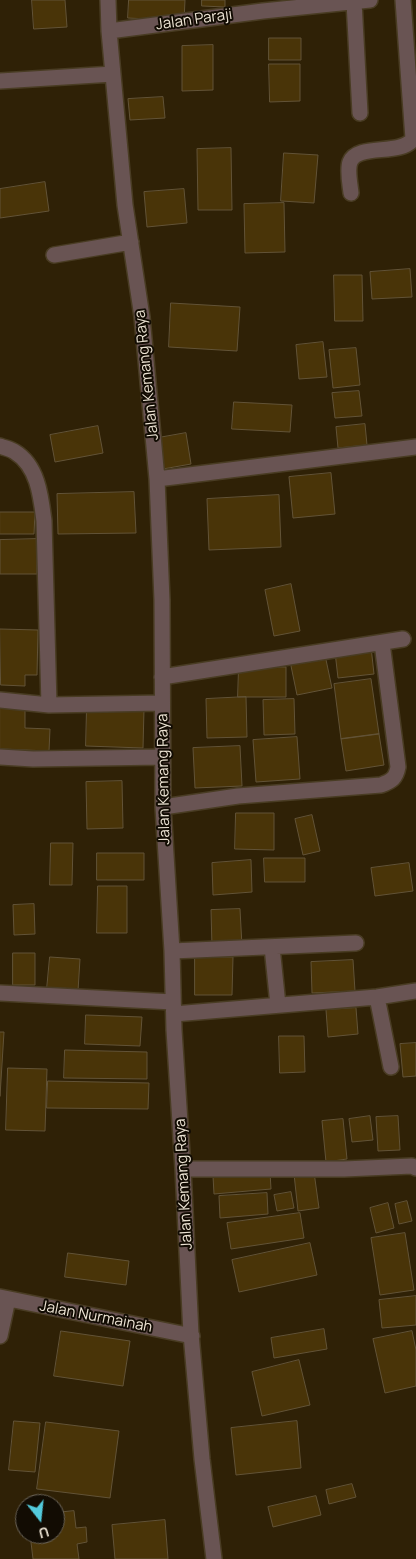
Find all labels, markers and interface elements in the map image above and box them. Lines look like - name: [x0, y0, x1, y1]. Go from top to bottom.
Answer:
- street label: Jalan Paraji: [155, 6, 233, 34]
- street label: Jalan Kemang Raya: [131, 309, 163, 441]
- street label: Jalan Kemang Raya: [154, 713, 174, 845]
- street label: Jalan Kemang Raya: [172, 1118, 196, 1250]
- street label: Jalan Nurmainah: [38, 1297, 154, 1337]
- north arrow: [15, 1494, 65, 1544]
- text: U: [37, 1522, 51, 1543]

